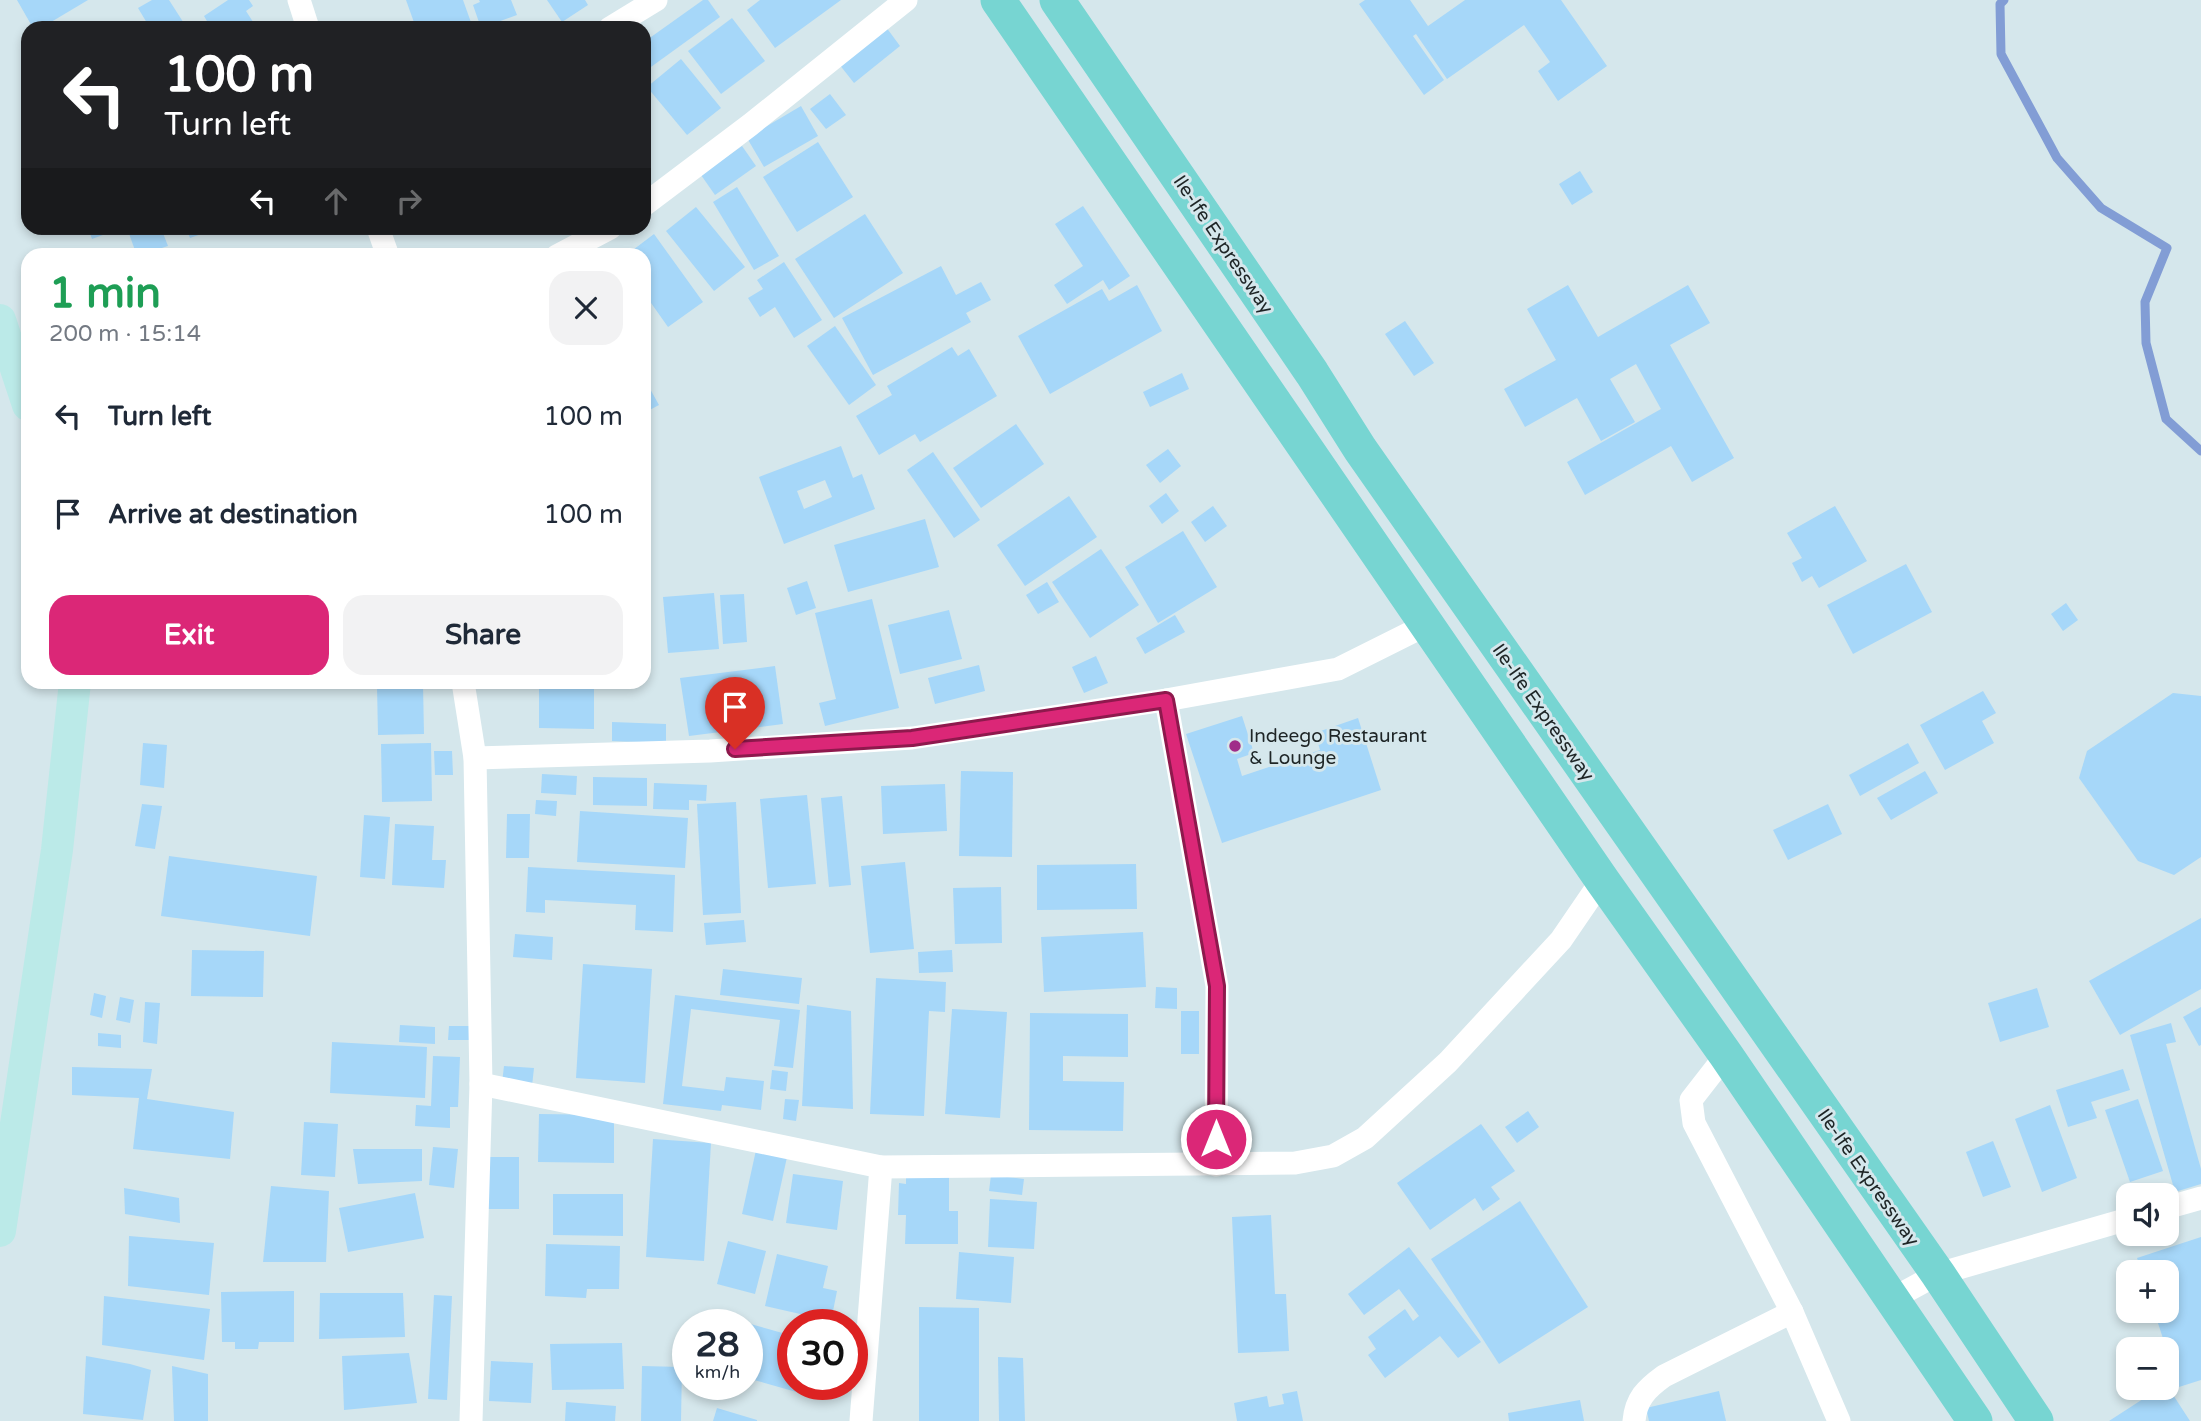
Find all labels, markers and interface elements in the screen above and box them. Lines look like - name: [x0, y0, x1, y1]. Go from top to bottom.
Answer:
- text: 100 m: [164, 46, 314, 105]
- icon: left: [49, 49, 140, 140]
- text: Turn left: [164, 106, 291, 144]
- street label: Ile-Ife Expressway: [1169, 171, 1278, 318]
- icon: left: [244, 182, 282, 220]
- icon: ahead: [317, 182, 355, 220]
- icon: right: [390, 182, 428, 220]
- text: 1 min: [49, 268, 161, 319]
- button: close: [549, 271, 623, 345]
- text: 200 m · 15:14: [49, 320, 201, 348]
- icon: left: [49, 397, 87, 435]
- text: Turn left: [108, 401, 211, 432]
- text: 100 m: [543, 401, 623, 432]
- icon: arrive: [49, 495, 87, 533]
- text: Arrive at destination: [108, 499, 358, 530]
- text: 100 m: [543, 499, 623, 530]
- button: Exit: [49, 595, 329, 675]
- button: Share: [343, 595, 623, 675]
- street label: Ile-Ife Expressway: [1488, 640, 1599, 785]
- pin: [705, 677, 765, 749]
- icon: arrive: [716, 688, 754, 726]
- place label: Indeego Restaurant & Lounge: [1249, 725, 1427, 769]
- marker: Indeego Restaurant & Lounge: [1227, 738, 1243, 754]
- position arrow: [1179, 1102, 1253, 1176]
- street label: Ile-Ife Expressway: [1813, 1105, 1924, 1250]
- map controls: [2116, 1183, 2179, 1400]
- button: sound: [2116, 1183, 2179, 1246]
- button: +: [2116, 1260, 2179, 1323]
- speed limit sign: 30: [777, 1309, 868, 1400]
- text: 28: [696, 1324, 739, 1366]
- button: −: [2116, 1337, 2179, 1400]
- text: km/h: [695, 1361, 740, 1383]

